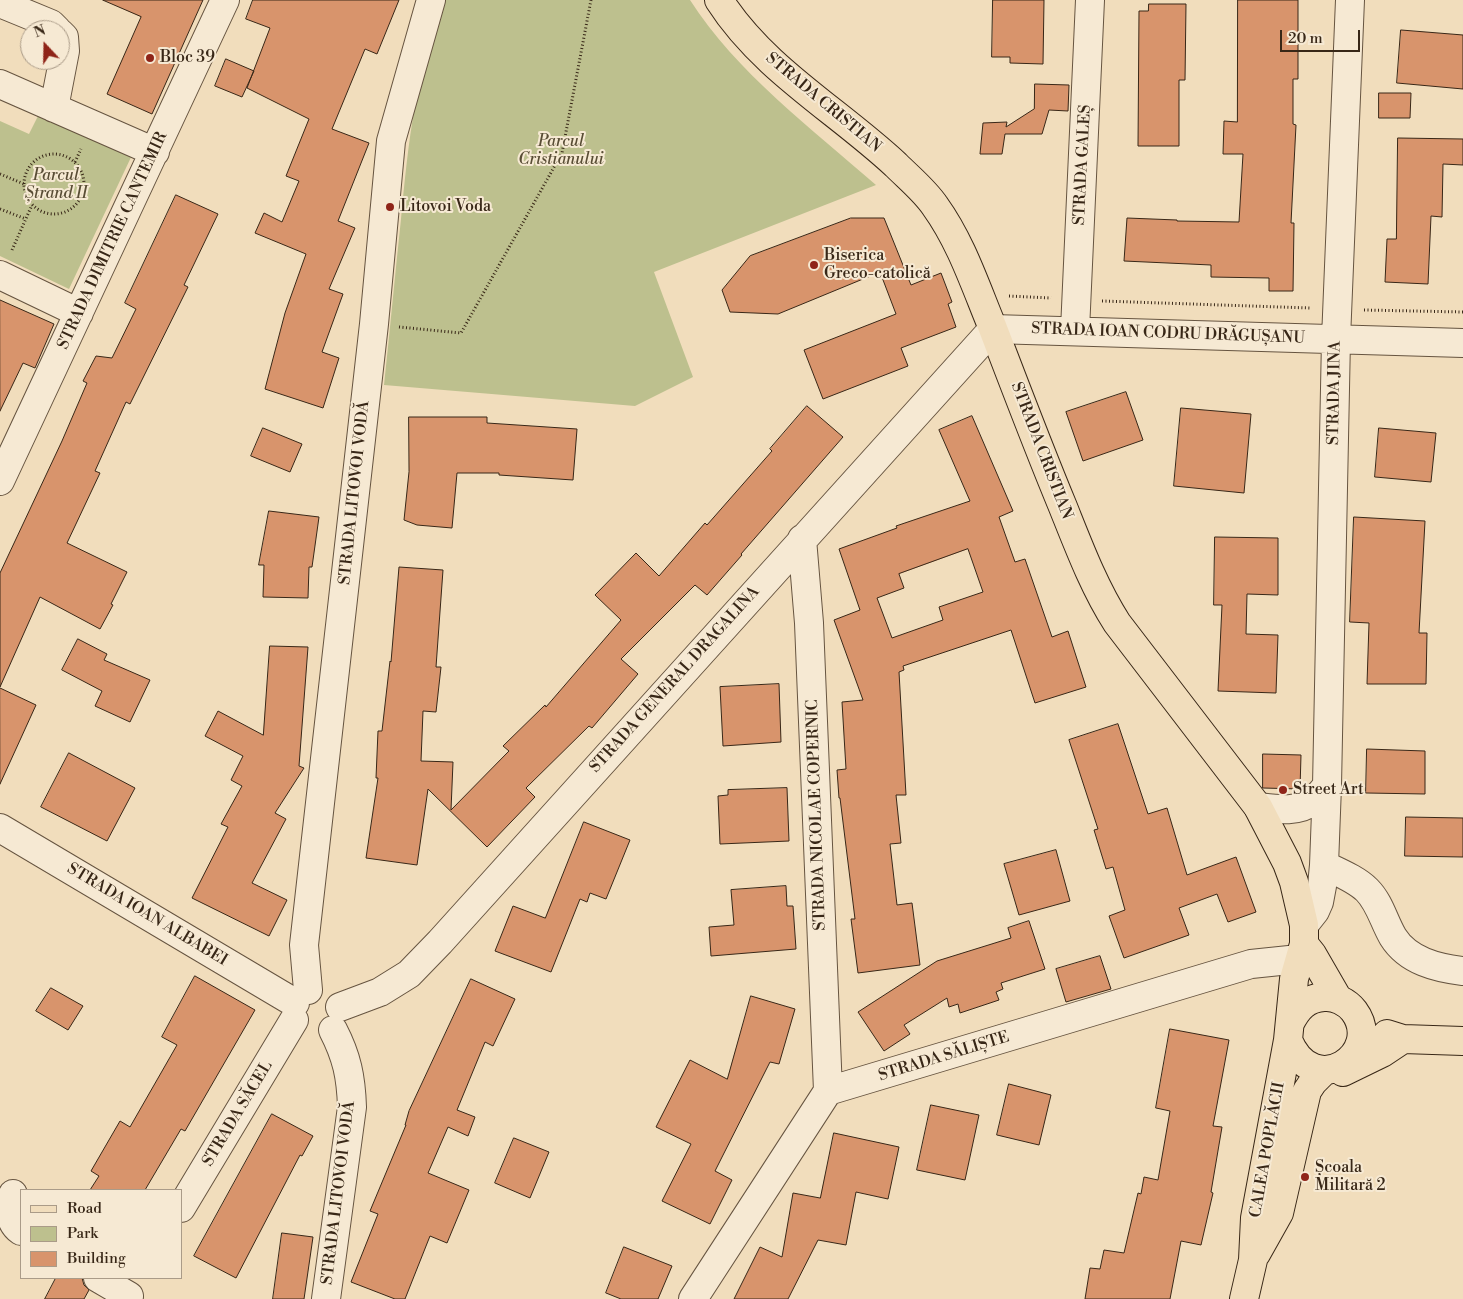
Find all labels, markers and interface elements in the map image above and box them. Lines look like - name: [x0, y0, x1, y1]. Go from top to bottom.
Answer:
- north arrow: [20, 20, 70, 70]
- scale bar: [1283, 20, 1363, 52]
- text: N: [32, 22, 48, 42]
- text: 20 m: [1288, 29, 1323, 48]
- place label: Bloc 39: [160, 48, 215, 68]
- street label: STRADA CRISTIAN: [761, 49, 885, 157]
- marker: Bloc 39: [144, 52, 156, 64]
- street label: STRADA GALEȘ: [1070, 104, 1096, 226]
- street label: STRADA DIMITRIE CANTEMIR: [54, 129, 172, 353]
- park label: Parcul Cristianului: [518, 132, 604, 170]
- park label: Parcul Ștrand II: [25, 166, 87, 204]
- place label: Litovoi Voda: [400, 197, 491, 217]
- marker: Litovoi Voda: [384, 201, 396, 213]
- place label: Biserica Greco-catolică: [824, 246, 931, 284]
- marker: Biserica Greco-catolică: [808, 259, 820, 271]
- street label: STRADA IOAN CODRU DRĂGUȘANU: [1031, 320, 1305, 348]
- street label: STRADA JINA: [1324, 341, 1346, 445]
- street label: STRADA CRISTIAN: [1006, 380, 1076, 522]
- street label: STRADA LITOVOI VODĂ: [336, 400, 374, 586]
- street label: STRADA GENERAL DRAGALINA: [586, 583, 764, 777]
- street label: STRADA NICOLAE COPERNIC: [803, 699, 831, 931]
- place label: Street Art: [1293, 780, 1364, 800]
- marker: Street Art: [1277, 784, 1289, 796]
- street label: STRADA IOAN ALBABEI: [63, 860, 231, 970]
- street label: STRADA SĂLIȘTE: [876, 1028, 1012, 1086]
- street label: STRADA SĂCEL: [199, 1058, 277, 1170]
- street label: CALEA POPLĂCII: [1247, 1081, 1289, 1219]
- street label: STRADA LITOVOI VODĂ: [318, 1100, 360, 1286]
- place label: Școala Militară 2: [1315, 1158, 1386, 1196]
- marker: Școala Militară 2: [1299, 1171, 1311, 1183]
- legend: [20, 1189, 182, 1279]
- text: Road: [67, 1199, 102, 1218]
- text: Park: [67, 1224, 98, 1243]
- text: Building: [67, 1249, 126, 1268]

